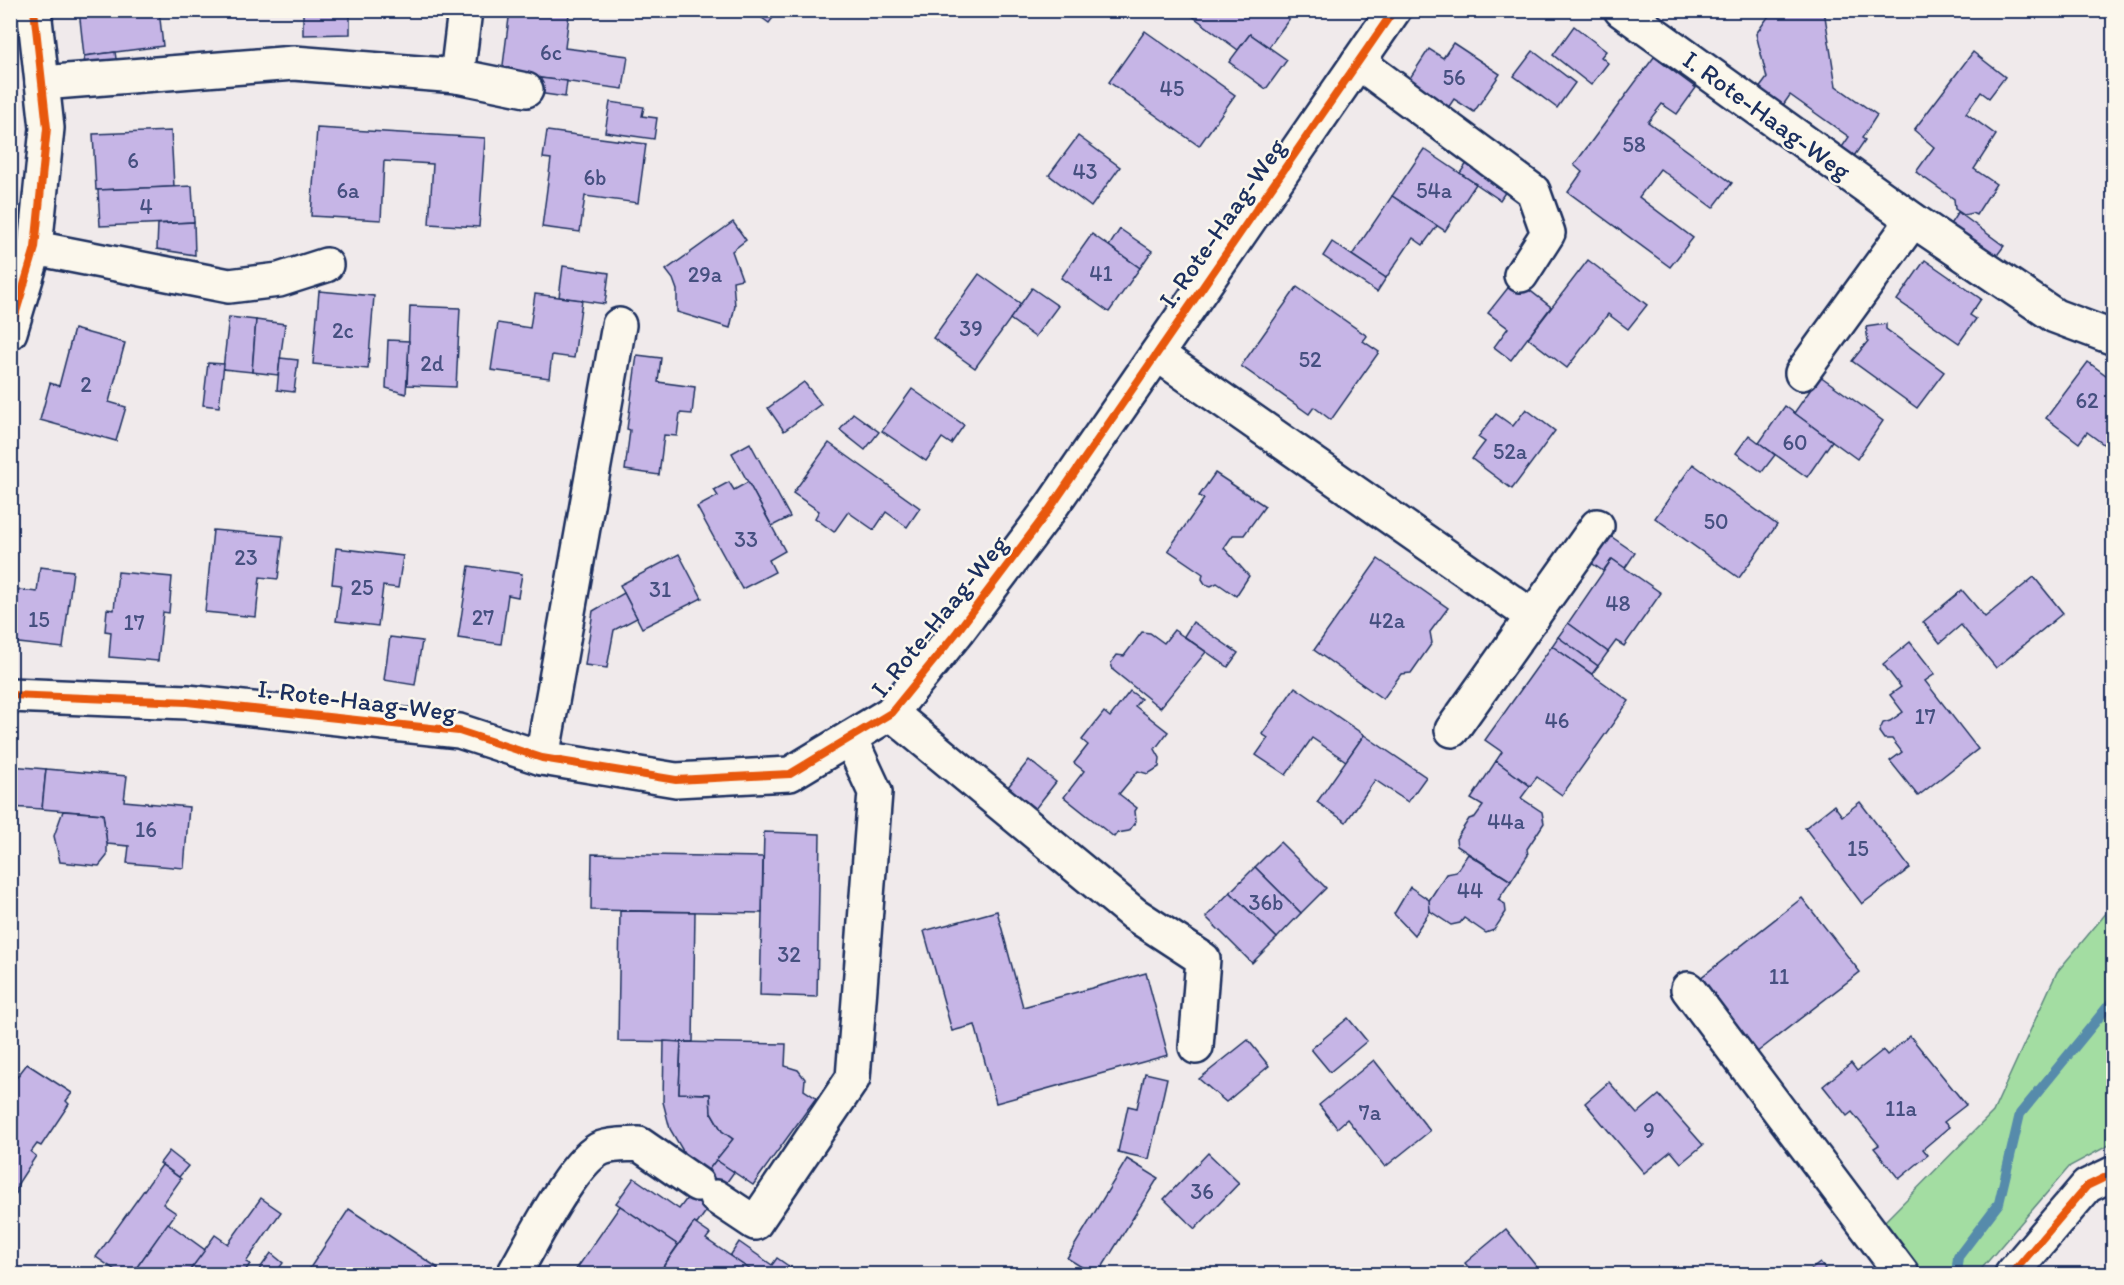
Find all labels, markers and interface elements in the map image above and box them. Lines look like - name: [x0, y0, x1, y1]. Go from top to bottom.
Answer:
- house number: 6c: [540, 39, 562, 66]
- street label: I. Rote-Haag-Weg: [1677, 43, 1858, 187]
- house number: 56: [1442, 64, 1466, 91]
- house number: 45: [1160, 75, 1184, 102]
- street label: I. Rote-Haag-Weg: [1152, 131, 1293, 314]
- house number: 58: [1622, 131, 1646, 158]
- house number: 6: [127, 147, 139, 174]
- house number: 43: [1072, 158, 1098, 185]
- house number: 6b: [583, 164, 607, 191]
- house number: 6a: [336, 177, 360, 204]
- house number: 54a: [1416, 177, 1453, 204]
- house number: 4: [139, 193, 153, 220]
- house number: 41: [1089, 260, 1113, 287]
- house number: 29a: [688, 261, 723, 288]
- house number: 39: [959, 315, 983, 342]
- house number: 2c: [332, 317, 354, 344]
- house number: 52: [1298, 346, 1322, 373]
- house number: 2d: [420, 350, 444, 377]
- house number: 2: [80, 371, 92, 398]
- house number: 62: [2075, 387, 2099, 414]
- house number: 60: [1782, 429, 1808, 456]
- house number: 52a: [1493, 438, 1528, 465]
- house number: 50: [1703, 508, 1729, 535]
- house number: 33: [734, 526, 758, 553]
- street label: I. Rote-Haag-Weg: [864, 528, 1015, 704]
- house number: 23: [234, 544, 258, 571]
- house number: 25: [350, 574, 374, 601]
- house number: 31: [649, 576, 671, 603]
- house number: 48: [1605, 590, 1631, 617]
- house number: 27: [472, 604, 494, 631]
- house number: 15: [28, 606, 50, 633]
- house number: 42a: [1369, 607, 1406, 634]
- house number: 17: [123, 609, 145, 636]
- street label: I. Rote-Haag-Weg: [256, 672, 459, 728]
- house number: 17: [1914, 703, 1936, 730]
- house number: 46: [1545, 707, 1569, 734]
- house number: 44a: [1487, 808, 1525, 835]
- house number: 16: [135, 816, 157, 843]
- house number: 15: [1847, 835, 1869, 862]
- house number: 44: [1457, 877, 1483, 904]
- house number: 36b: [1248, 889, 1284, 916]
- house number: 32: [777, 941, 801, 968]
- house number: 11: [1769, 963, 1789, 990]
- house number: 11a: [1885, 1095, 1917, 1122]
- house number: 7a: [1359, 1099, 1382, 1126]
- house number: 9: [1643, 1117, 1655, 1144]
- house number: 36: [1190, 1178, 1214, 1205]

